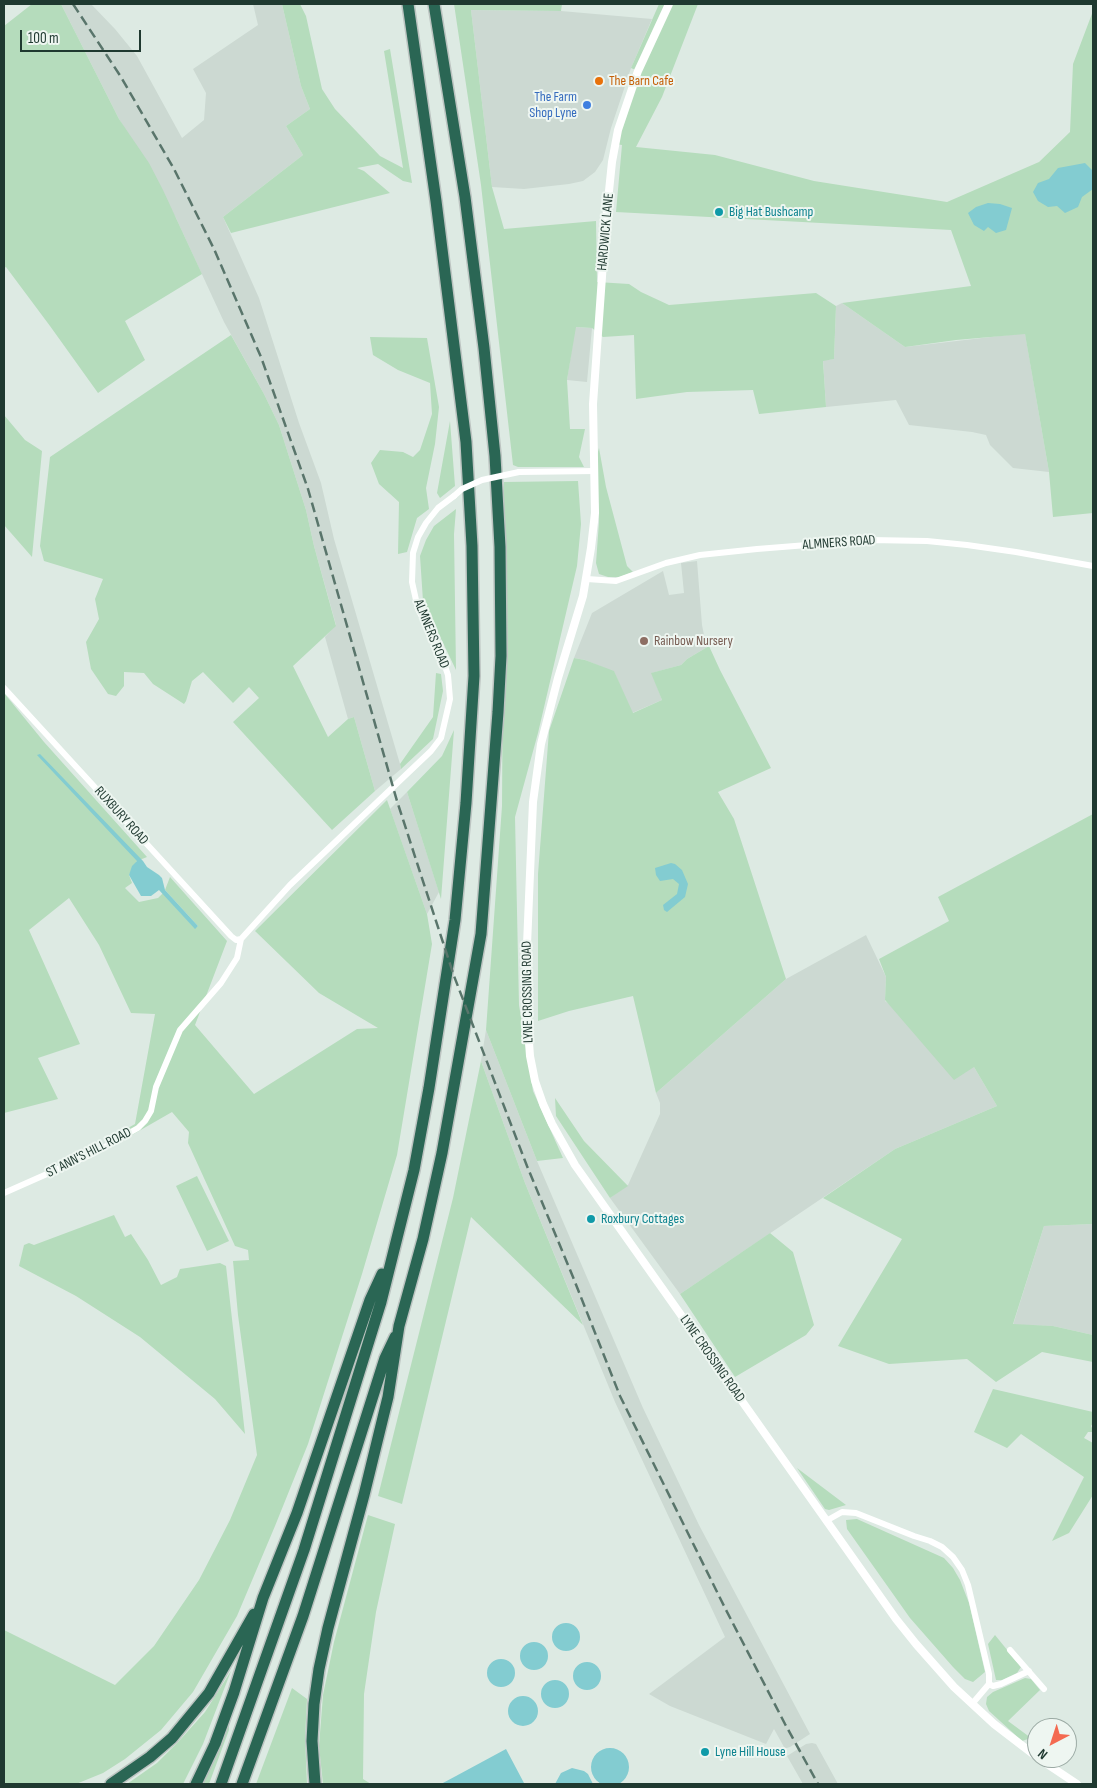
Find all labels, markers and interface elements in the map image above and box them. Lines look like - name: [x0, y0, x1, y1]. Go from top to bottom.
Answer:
- scale bar: [22, 20, 144, 52]
- text: 100 m: [28, 29, 59, 48]
- place label: The Barn Cafe: [609, 73, 674, 89]
- marker: The Barn Cafe: [593, 75, 605, 87]
- place label: The Farm Shop Lyne: [529, 89, 577, 121]
- marker: The Farm Shop Lyne: [581, 99, 593, 111]
- street label: HARDWICK LANE: [594, 192, 618, 272]
- place label: Big Hat Bushcamp: [729, 204, 813, 220]
- marker: Big Hat Bushcamp: [713, 206, 725, 218]
- street label: ALMNERS ROAD: [802, 532, 876, 554]
- street label: ALMNERS ROAD: [410, 597, 452, 671]
- place label: Rainbow Nursery: [654, 633, 733, 649]
- marker: Rainbow Nursery: [638, 635, 650, 647]
- street label: RUXBURY ROAD: [90, 783, 152, 849]
- street label: LYNE CROSSING ROAD: [519, 941, 537, 1043]
- street label: ST ANN'S HILL ROAD: [44, 1124, 134, 1182]
- place label: Roxbury Cottages: [601, 1211, 684, 1227]
- marker: Roxbury Cottages: [585, 1213, 597, 1225]
- street label: LYNE CROSSING ROAD: [676, 1312, 748, 1406]
- north arrow: [1027, 1718, 1077, 1768]
- place label: Lyne Hill House: [715, 1744, 786, 1760]
- text: N: [1034, 1745, 1051, 1763]
- marker: Lyne Hill House: [699, 1746, 711, 1758]

